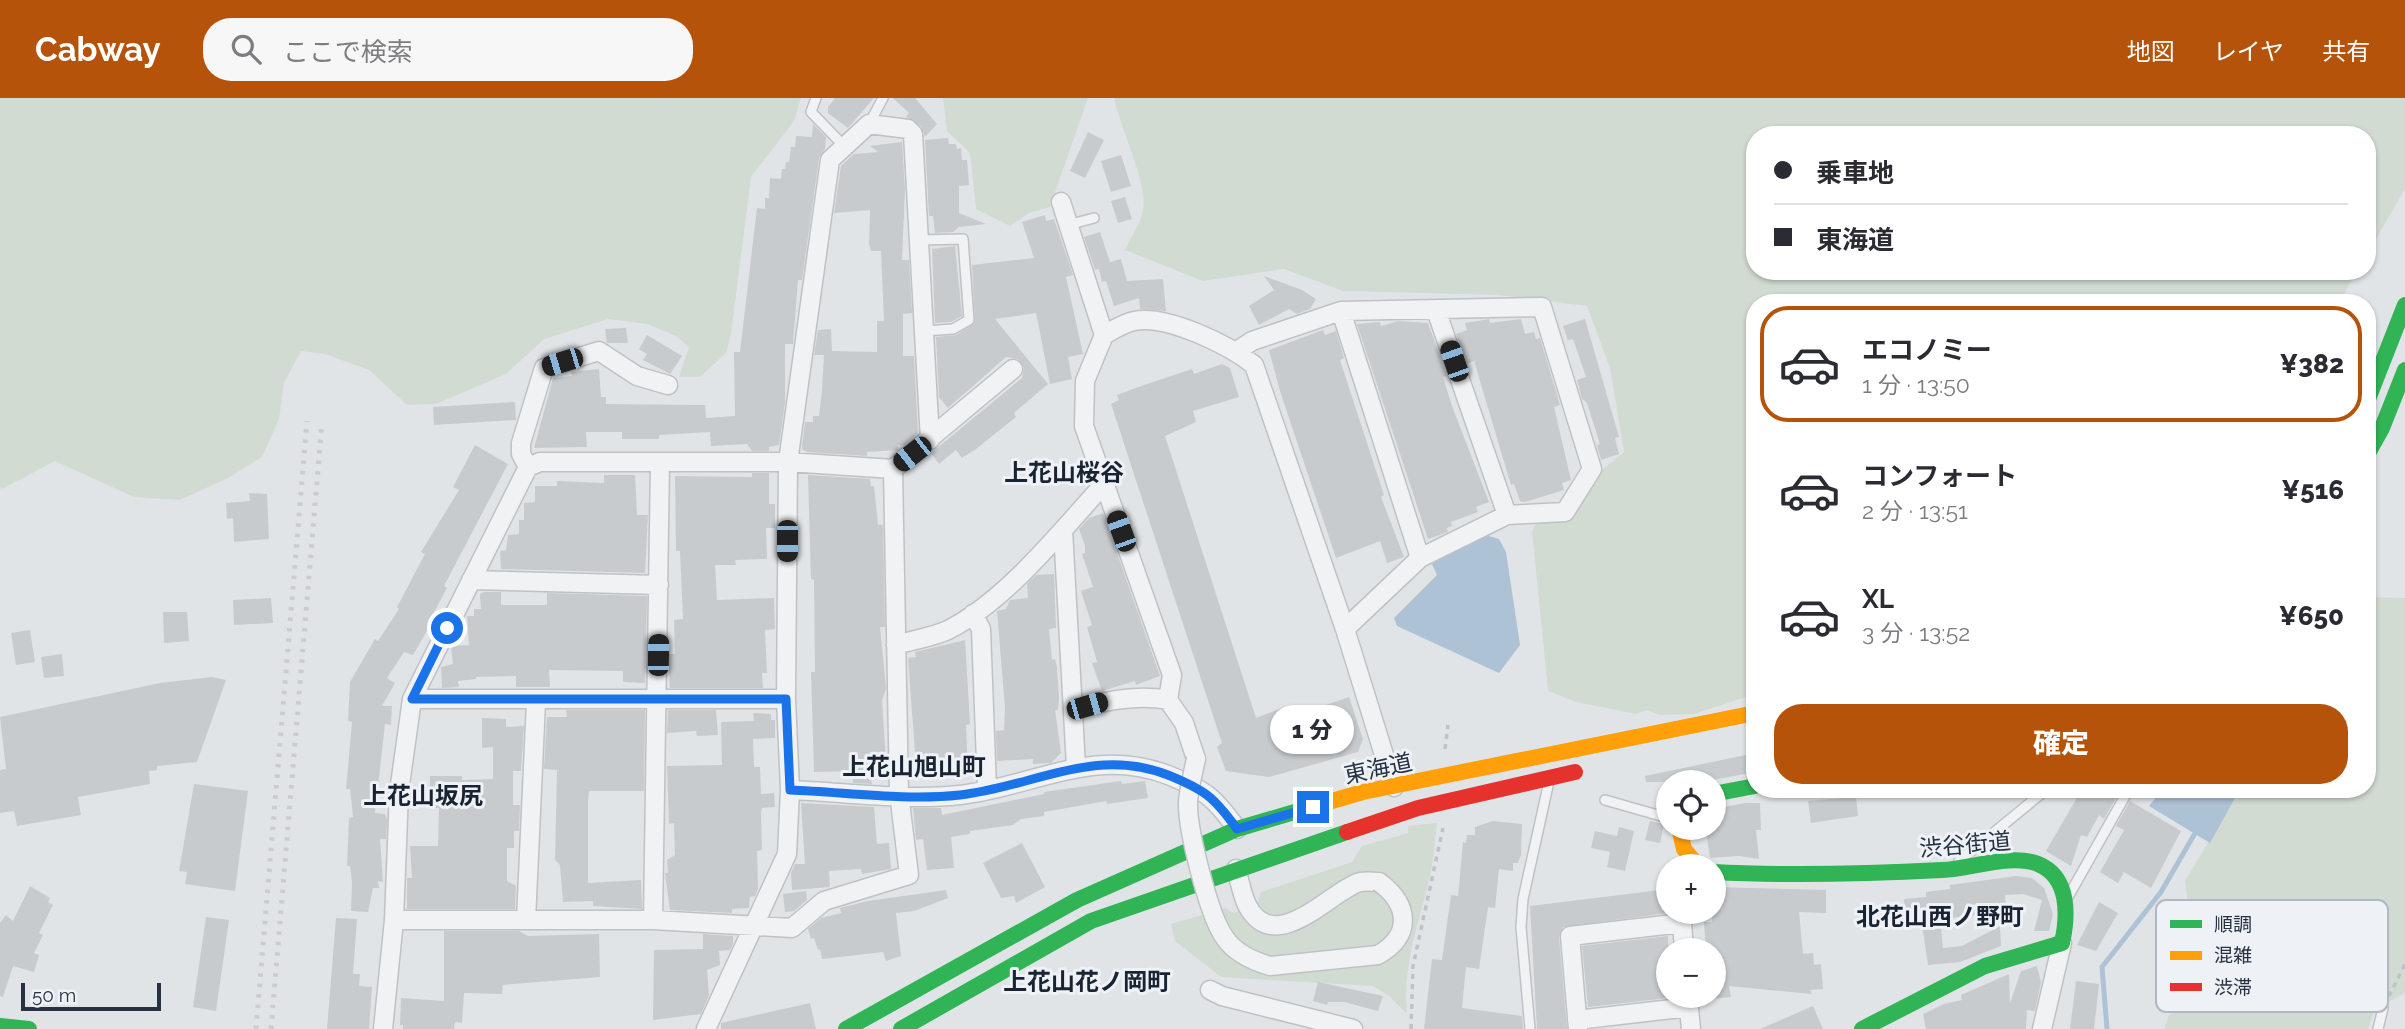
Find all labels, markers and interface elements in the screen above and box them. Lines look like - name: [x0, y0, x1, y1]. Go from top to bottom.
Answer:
- search box: [203, 18, 693, 81]
- text: Cabway: [35, 30, 161, 69]
- icon: search: [227, 30, 265, 68]
- text: ここで検索: [283, 37, 413, 67]
- text: 地図: [2127, 37, 2175, 66]
- text: レイヤ: [2213, 37, 2284, 66]
- text: 共有: [2322, 37, 2370, 66]
- text: 乗車地: [1816, 158, 1894, 188]
- text: 東海道: [1816, 225, 1894, 255]
- icon: car: [1778, 333, 1841, 396]
- text: エコノミー: [1862, 335, 1992, 365]
- car: [1438, 338, 1471, 384]
- car: [539, 346, 586, 378]
- text: ¥382: [2279, 349, 2344, 379]
- text: 1 分 · 13:50: [1862, 371, 1970, 398]
- car: [889, 433, 936, 475]
- district label: 上花山桜谷: [1004, 458, 1124, 487]
- icon: car: [1778, 459, 1841, 522]
- text: コンフォート: [1862, 461, 2017, 491]
- text: ¥516: [2281, 475, 2344, 505]
- text: 2 分 · 13:51: [1862, 497, 1968, 524]
- car: [1104, 508, 1139, 554]
- car: [777, 520, 798, 562]
- text: XL: [1862, 584, 1894, 614]
- icon: car: [1778, 585, 1841, 648]
- text: ¥650: [2279, 601, 2344, 631]
- route start: [431, 612, 463, 644]
- text: 3 分 · 13:52: [1862, 619, 1970, 646]
- car: [648, 634, 669, 676]
- car: [1064, 690, 1111, 722]
- button: 確定: [1774, 704, 2348, 784]
- callout: 1 分: [1271, 706, 1355, 754]
- text: 1 分: [1292, 716, 1332, 743]
- street label: 東海道: [1341, 748, 1415, 788]
- district label: 上花山旭山町: [842, 752, 986, 781]
- map controls: [1656, 770, 1726, 1008]
- button: locate: [1656, 770, 1726, 840]
- district label: 上花山坂尻: [363, 781, 483, 810]
- route end: [1297, 791, 1329, 823]
- street label: 渋谷街道: [1918, 827, 2012, 861]
- button: +: [1656, 854, 1726, 924]
- legend: [2156, 900, 2388, 1012]
- district label: 北花山西ノ野町: [1856, 902, 2024, 931]
- text: 順調: [2214, 913, 2252, 935]
- button: −: [1656, 938, 1726, 1008]
- text: 混雑: [2214, 944, 2252, 966]
- district label: 上花山花ノ岡町: [1003, 967, 1171, 996]
- text: 渋滞: [2214, 976, 2252, 998]
- scale bar: [21, 980, 161, 1012]
- text: 50 m: [32, 984, 76, 1006]

